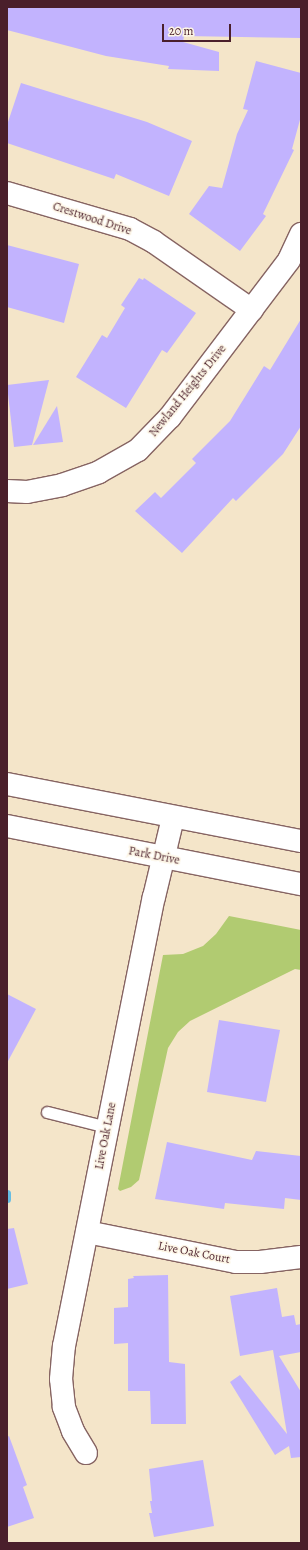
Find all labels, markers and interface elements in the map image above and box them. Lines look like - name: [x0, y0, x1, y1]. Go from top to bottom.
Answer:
- scale bar: [164, 16, 233, 42]
- text: 20 m: [169, 23, 193, 39]
- street label: Crestwood Drive: [51, 200, 133, 238]
- street label: Newland Heights Drive: [146, 342, 230, 440]
- street label: Park Drive: [127, 844, 181, 868]
- street label: Live Oak Lane: [92, 1101, 120, 1171]
- street label: Live Oak Court: [157, 1239, 231, 1267]

